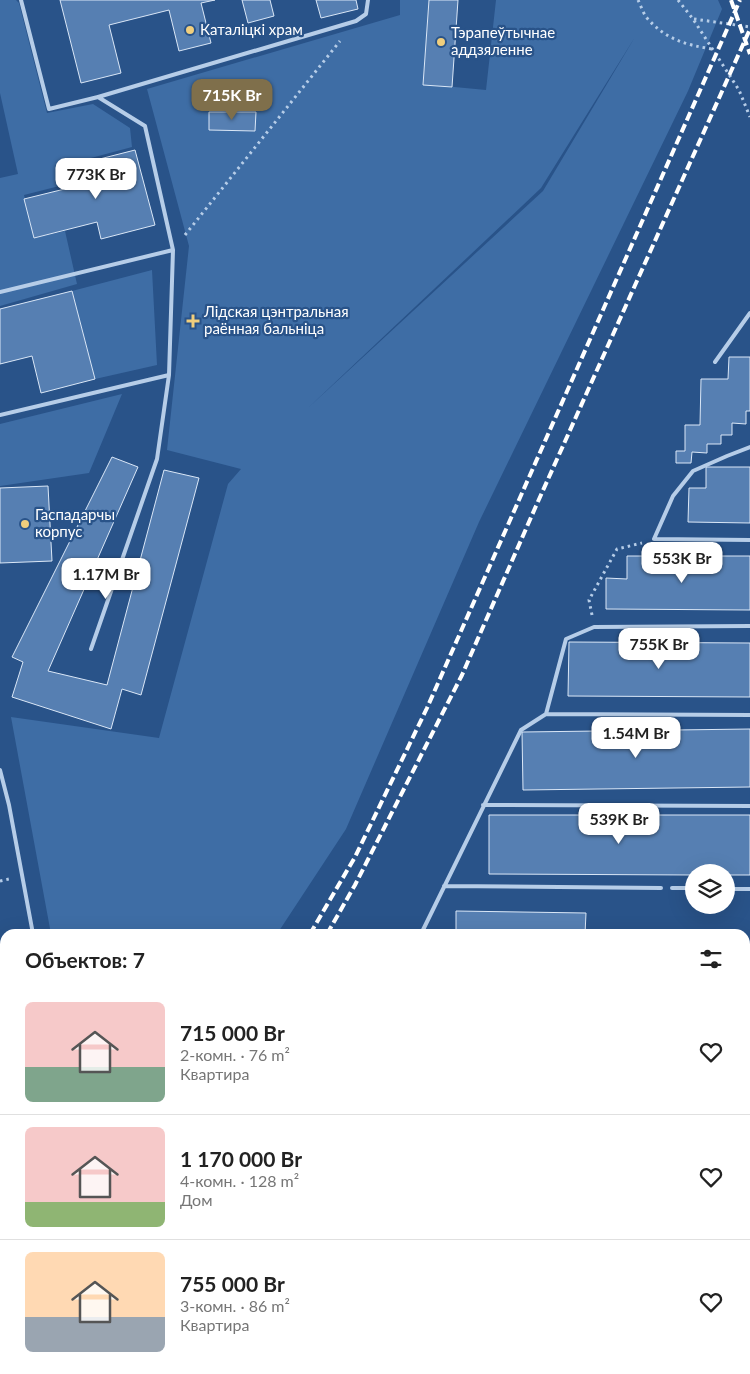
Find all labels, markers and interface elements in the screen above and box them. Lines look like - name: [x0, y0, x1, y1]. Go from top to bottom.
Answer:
- place label: Каталіцкі храм: [200, 20, 303, 38]
- place label: Тэрапеўтычнае аддзяленне: [451, 23, 555, 58]
- marker: Каталіцкі храм: [184, 24, 196, 36]
- marker: Тэрапеўтычнае аддзяленне: [435, 36, 447, 48]
- pin: 715K Br: [186, 78, 278, 121]
- text: 715K Br: [202, 85, 262, 104]
- pin: 773K Br: [50, 158, 142, 200]
- text: 773K Br: [66, 164, 126, 183]
- place label: Лідская цэнтральная раённая бальніца: [203, 302, 349, 337]
- marker: Лідская цэнтральная раённая бальніца: [186, 314, 200, 328]
- place label: Гаспадарчы корпус: [35, 505, 115, 540]
- marker: Гаспадарчы корпус: [19, 518, 31, 530]
- pin: 553K Br: [636, 542, 728, 584]
- text: 553K Br: [652, 548, 712, 567]
- pin: 1.17M Br: [54, 558, 158, 600]
- text: 1.17M Br: [73, 564, 140, 583]
- pin: 755K Br: [613, 628, 705, 670]
- text: 755K Br: [629, 634, 689, 653]
- pin: 1.54M Br: [584, 716, 688, 759]
- text: 1.54M Br: [603, 723, 670, 742]
- pin: 539K Br: [573, 802, 665, 845]
- text: 539K Br: [589, 809, 649, 828]
- map controls: [685, 864, 735, 914]
- button: layers: [685, 864, 735, 914]
- icon: filters: [697, 945, 725, 973]
- text: Объектов: 7: [25, 947, 145, 972]
- text: 715 000 Br: [180, 1020, 285, 1045]
- icon: home: [65, 1022, 125, 1082]
- icon: heart: [697, 1038, 725, 1066]
- text: 2-комн. · 76 m²: [180, 1045, 290, 1064]
- text: Квартира: [180, 1064, 249, 1083]
- text: 1 170 000 Br: [180, 1146, 302, 1171]
- icon: home: [65, 1147, 125, 1207]
- icon: heart: [697, 1163, 725, 1191]
- text: 4-комн. · 128 m²: [180, 1171, 299, 1190]
- text: Дом: [180, 1190, 212, 1209]
- text: 755 000 Br: [180, 1271, 285, 1296]
- icon: home: [65, 1272, 125, 1332]
- icon: heart: [697, 1288, 725, 1316]
- text: 3-комн. · 86 m²: [180, 1296, 290, 1315]
- text: Квартира: [180, 1315, 249, 1334]

